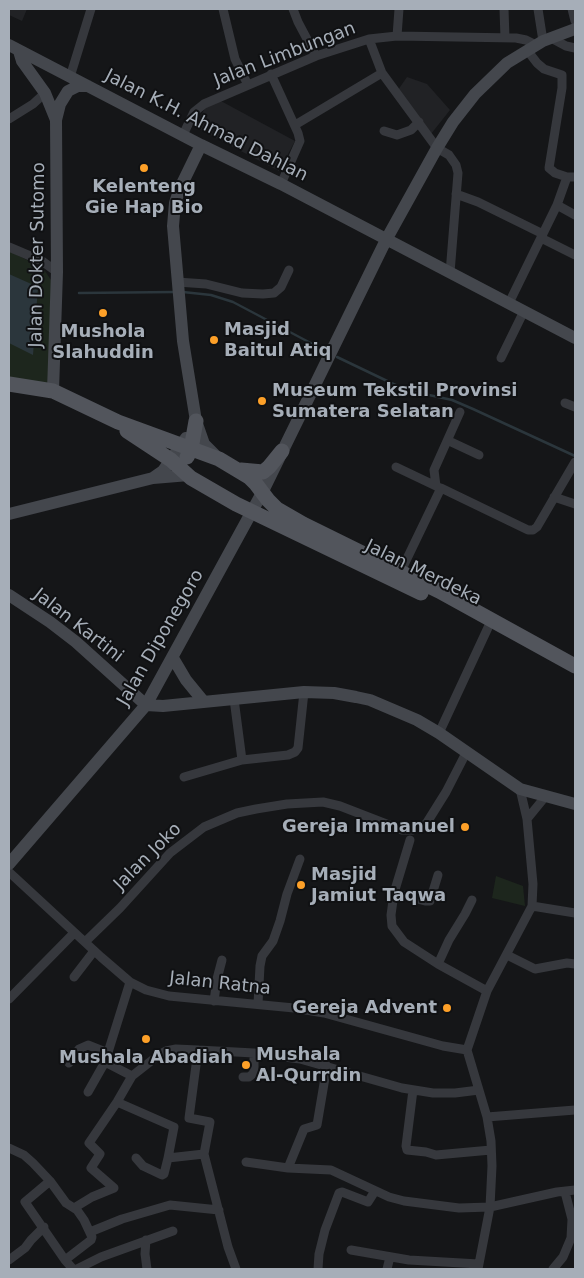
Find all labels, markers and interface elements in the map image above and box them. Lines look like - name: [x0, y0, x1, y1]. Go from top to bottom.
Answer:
- street label: Jalan Limbungan: [211, 18, 359, 92]
- street label: Jalan K.H. Ahmad Dahlan: [101, 65, 311, 187]
- street label: Jalan Dokter Sutomo: [26, 162, 50, 348]
- marker: Kelenteng Gie Hap Bio: [138, 162, 150, 174]
- place label: Kelenteng Gie Hap Bio: [85, 176, 203, 218]
- marker: Mushola Slahuddin: [97, 307, 109, 319]
- place label: Masjid Baitul Atiq: [224, 319, 331, 362]
- place label: Mushola Slahuddin: [52, 321, 154, 364]
- marker: Masjid Baitul Atiq: [208, 334, 220, 346]
- place label: Museum Tekstil Provinsi Sumatera Selatan: [272, 380, 518, 422]
- marker: Museum Tekstil Provinsi Sumatera Selatan: [256, 395, 268, 407]
- street label: Jalan Merdeka: [361, 535, 485, 611]
- street label: Jalan Diponegoro: [113, 566, 209, 710]
- street label: Jalan Kartini: [29, 584, 127, 668]
- place label: Gereja Immanuel: [282, 816, 455, 838]
- street label: Jalan Joko: [110, 819, 186, 895]
- marker: Gereja Immanuel: [459, 821, 471, 833]
- place label: Masjid Jamiut Taqwa: [311, 864, 446, 906]
- marker: Masjid Jamiut Taqwa: [295, 879, 307, 891]
- street label: Jalan Ratna: [168, 968, 272, 1000]
- place label: Gereja Advent: [292, 997, 437, 1019]
- marker: Gereja Advent: [441, 1002, 453, 1014]
- marker: Mushala Abadiah: [140, 1033, 152, 1045]
- place label: Mushala Al-Qurrdin: [256, 1044, 361, 1086]
- place label: Mushala Abadiah: [59, 1047, 233, 1069]
- marker: Mushala Al-Qurrdin: [240, 1059, 252, 1071]

